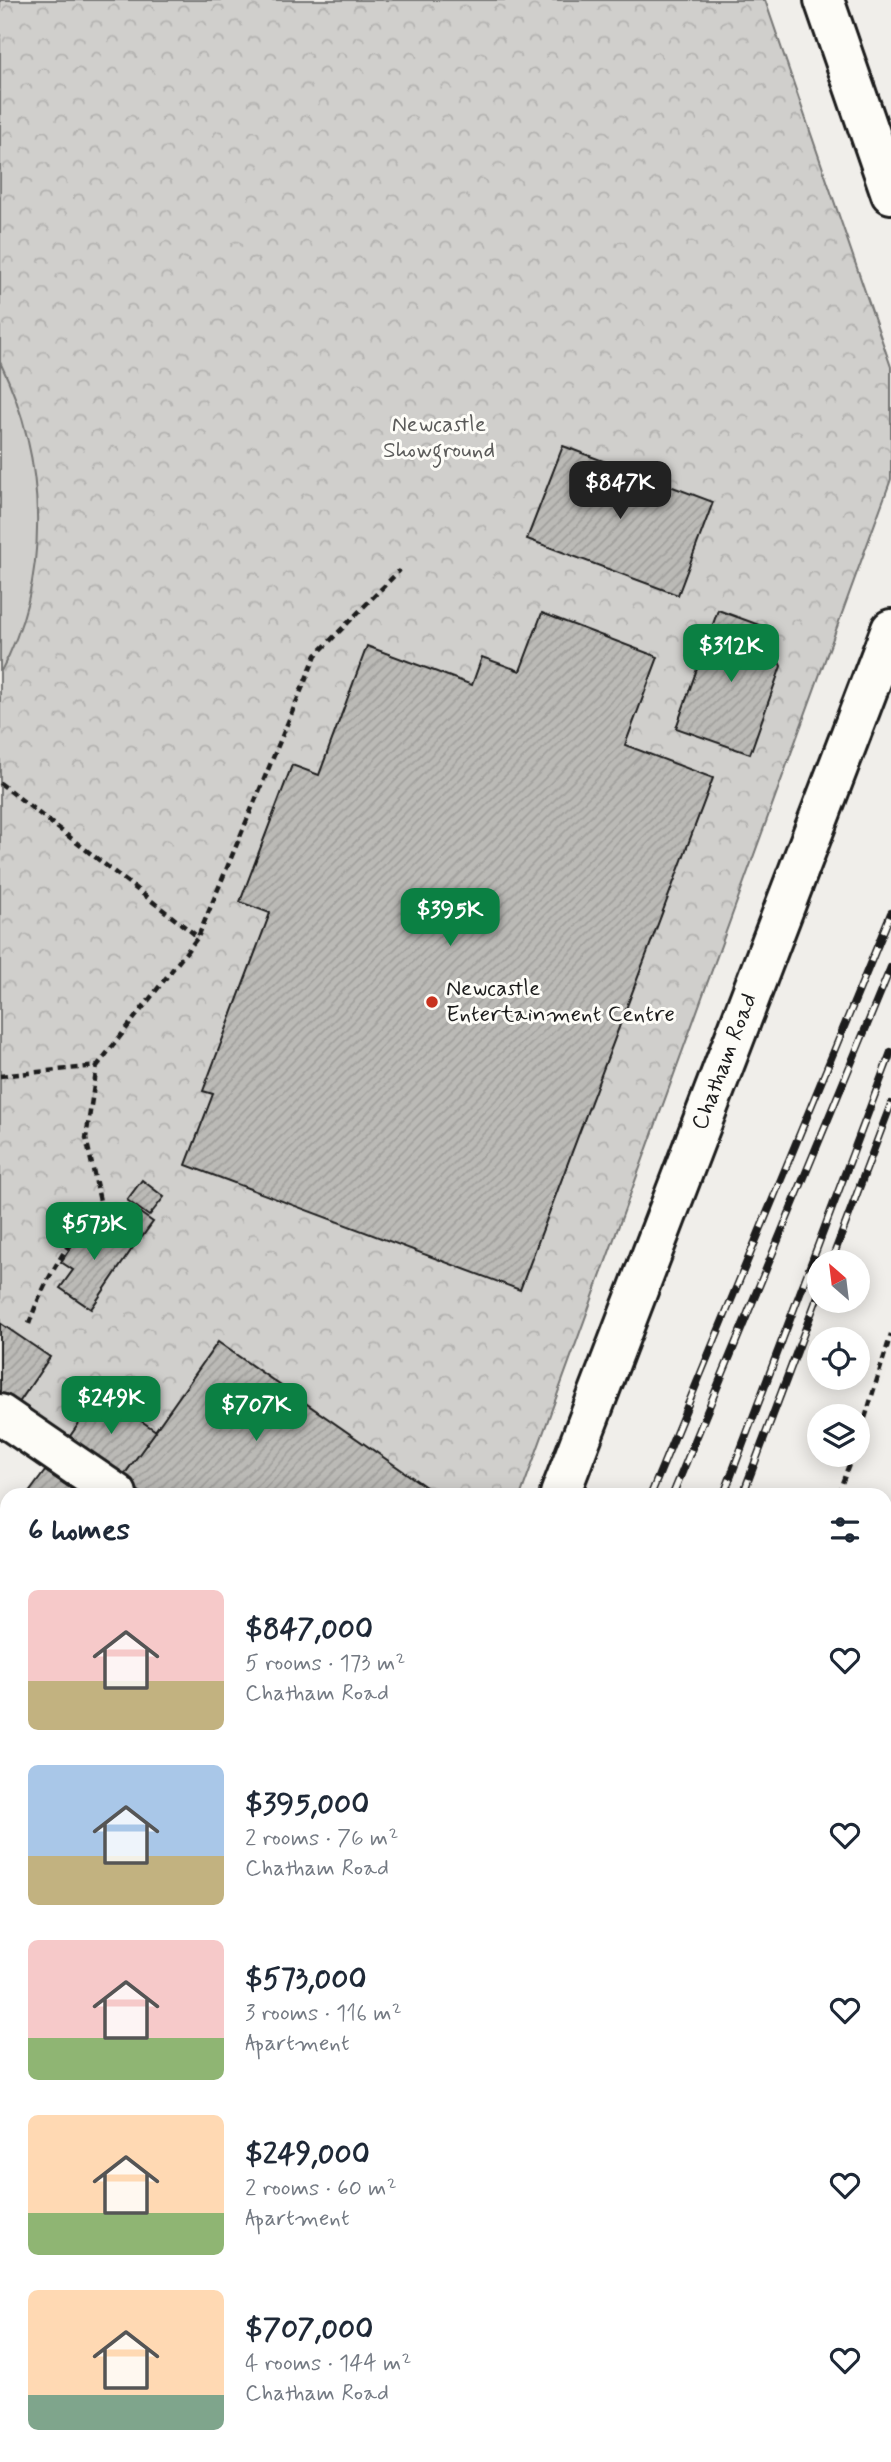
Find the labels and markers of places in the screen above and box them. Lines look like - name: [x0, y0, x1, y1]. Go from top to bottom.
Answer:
- pin: $847K: [571, 462, 669, 521]
- pin: $312K: [682, 624, 780, 684]
- pin: $395K: [401, 888, 499, 948]
- place label: Newcastle Entertainment Centre: [446, 974, 675, 1030]
- marker: Newcastle Entertainment Centre: [424, 994, 440, 1010]
- pin: $573K: [45, 1202, 143, 1262]
- pin: $249K: [62, 1376, 160, 1436]
- pin: $707K: [207, 1384, 305, 1443]

